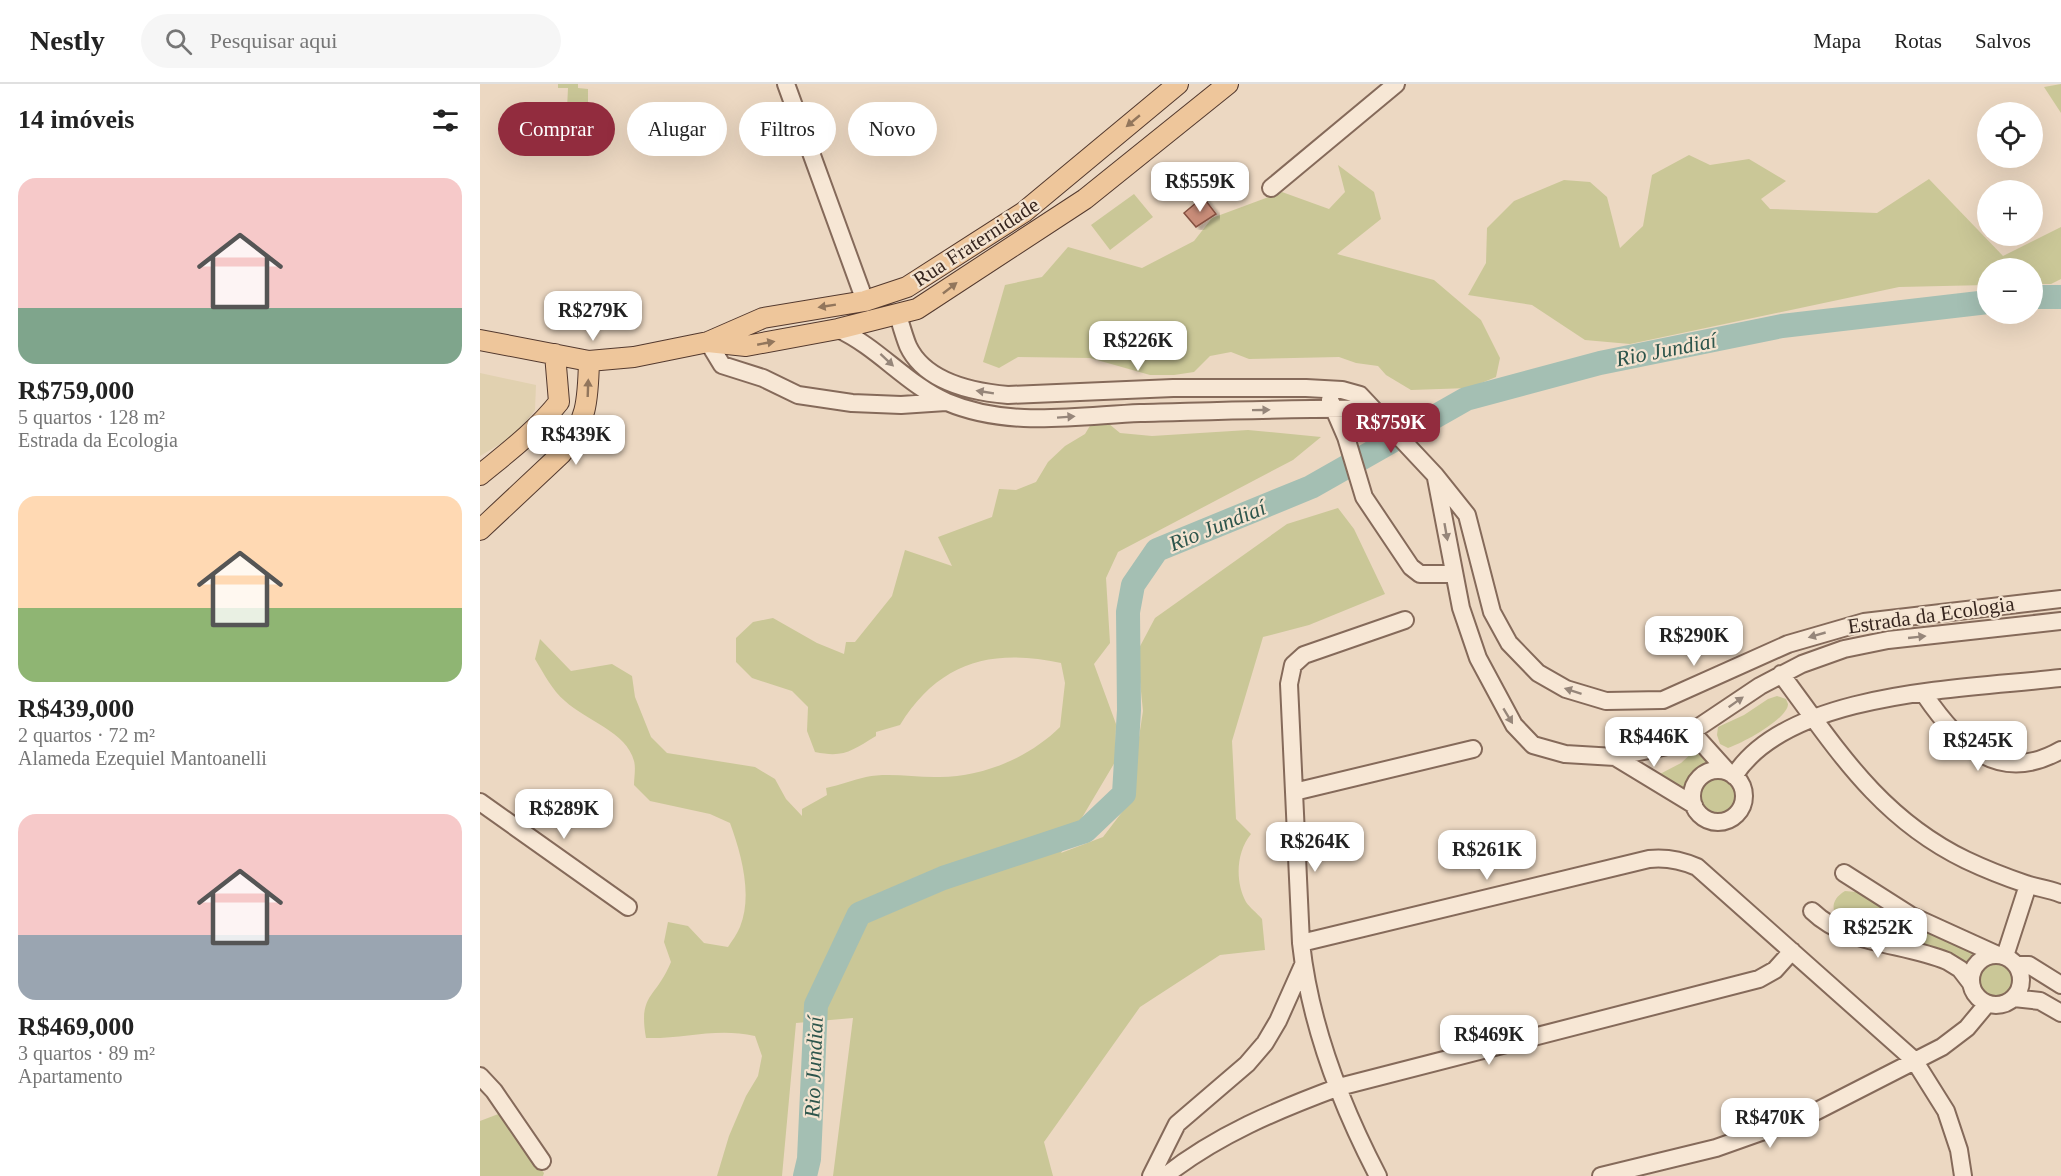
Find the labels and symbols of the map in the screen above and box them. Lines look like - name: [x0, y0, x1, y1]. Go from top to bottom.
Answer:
- one-way arrow: [1125, 115, 1141, 128]
- pin: R$559K: [1151, 162, 1249, 213]
- street label: Rua Fraternidade: [909, 192, 1043, 292]
- one-way arrow: [942, 283, 957, 295]
- pin: R$279K: [544, 291, 642, 342]
- one-way arrow: [818, 302, 837, 311]
- pin: R$226K: [1089, 321, 1187, 372]
- water label: Rio Jundiaí: [1613, 327, 1720, 372]
- one-way arrow: [756, 338, 775, 347]
- one-way arrow: [879, 353, 894, 366]
- one-way arrow: [583, 378, 593, 397]
- one-way arrow: [975, 387, 994, 396]
- pin: R$759K: [1342, 403, 1440, 454]
- one-way arrow: [1252, 405, 1271, 414]
- one-way arrow: [1057, 412, 1076, 421]
- pin: R$439K: [527, 415, 625, 466]
- water label: Rio Jundiaí: [1164, 494, 1271, 557]
- one-way arrow: [1442, 523, 1451, 542]
- street label: Estrada da Ecologia: [1846, 591, 2016, 639]
- pin: R$290K: [1645, 616, 1743, 667]
- one-way arrow: [1808, 631, 1826, 641]
- one-way arrow: [1907, 632, 1926, 642]
- one-way arrow: [1564, 685, 1582, 695]
- one-way arrow: [1727, 696, 1743, 708]
- one-way arrow: [1502, 707, 1512, 724]
- pin: R$446K: [1605, 717, 1703, 768]
- pin: R$245K: [1929, 721, 2027, 772]
- pin: R$289K: [515, 789, 613, 840]
- pin: R$264K: [1266, 822, 1364, 873]
- pin: R$261K: [1438, 830, 1536, 881]
- pin: R$252K: [1829, 908, 1927, 959]
- water label: Rio Jundiaí: [799, 1014, 828, 1119]
- pin: R$469K: [1440, 1015, 1538, 1066]
- pin: R$470K: [1721, 1098, 1819, 1149]

